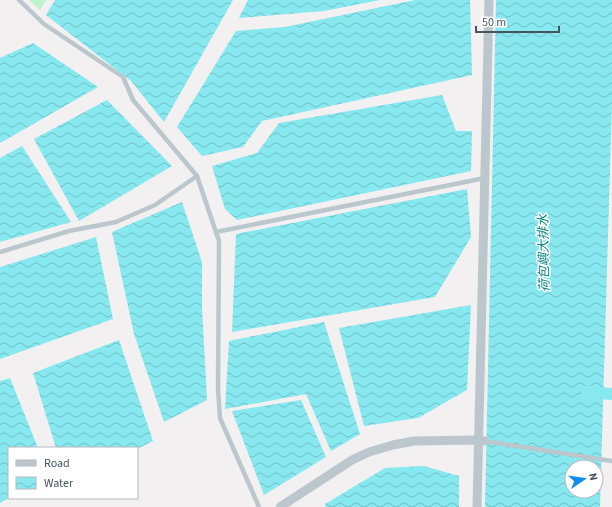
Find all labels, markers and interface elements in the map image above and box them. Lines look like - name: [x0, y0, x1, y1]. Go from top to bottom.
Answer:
- scale bar: [476, 8, 559, 34]
- text: 50 m: [482, 14, 506, 31]
- water label: 荷包嶼大排水: [534, 213, 554, 292]
- legend: [8, 447, 138, 499]
- text: Road: [44, 455, 70, 472]
- north arrow: [564, 459, 604, 499]
- text: N: [585, 472, 601, 482]
- text: Water: [44, 475, 74, 492]

